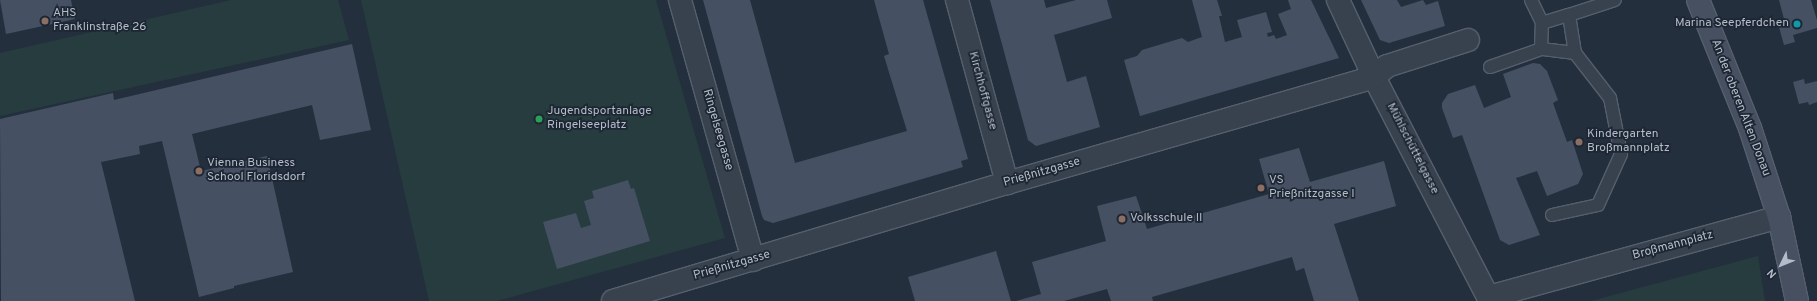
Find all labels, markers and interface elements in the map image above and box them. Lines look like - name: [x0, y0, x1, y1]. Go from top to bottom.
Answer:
- place label: AHS Franklinstraße 26: [53, 7, 147, 35]
- marker: AHS Franklinstraße 26: [40, 16, 50, 26]
- place label: Marina Seepferdchen: [1675, 17, 1789, 31]
- marker: Marina Seepferdchen: [1792, 19, 1802, 29]
- street label: An der oberen Alten Donau: [1707, 37, 1773, 179]
- street label: Kirchhoffgasse: [965, 50, 999, 132]
- street label: Ringelseegasse: [699, 88, 735, 172]
- street label: Mühlschüttelgasse: [1383, 101, 1441, 197]
- place label: Jugendsportanlage Ringelseeplatz: [547, 105, 652, 133]
- marker: Jugendsportanlage Ringelseeplatz: [534, 114, 544, 124]
- place label: Kindergarten Broßmannplatz: [1587, 128, 1670, 156]
- marker: Kindergarten Broßmannplatz: [1574, 137, 1584, 147]
- street label: Prießnitzgasse: [1002, 155, 1082, 191]
- place label: Vienna Business School Floridsdorf: [207, 157, 305, 185]
- marker: Vienna Business School Floridsdorf: [194, 166, 204, 176]
- place label: VS Prießnitzgasse I: [1269, 174, 1355, 202]
- marker: VS Prießnitzgasse I: [1256, 183, 1266, 193]
- place label: Volksschule II: [1130, 212, 1202, 226]
- marker: Volksschule II: [1117, 214, 1127, 224]
- street label: Broßmannplatz: [1631, 228, 1715, 264]
- north arrow: [1761, 245, 1801, 285]
- street label: Prießnitzgasse: [692, 248, 772, 284]
- text: N: [1764, 266, 1780, 281]

